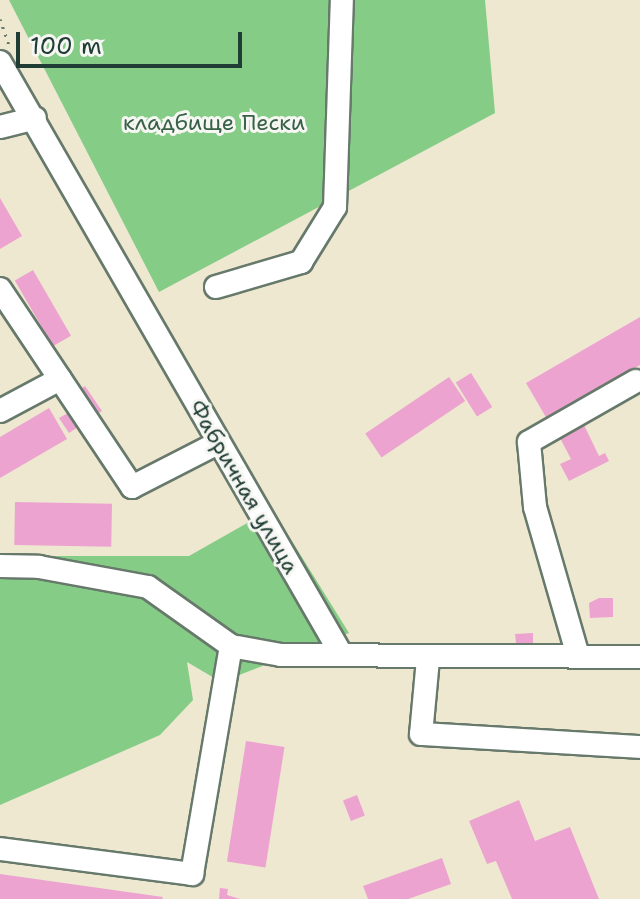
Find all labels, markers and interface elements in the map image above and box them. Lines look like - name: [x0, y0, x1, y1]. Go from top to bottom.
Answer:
- scale bar: [20, 16, 246, 66]
- text: 100 m: [30, 30, 102, 62]
- park label: кладбище Пески: [123, 110, 305, 136]
- street label: Фабричная улица: [183, 395, 305, 579]

